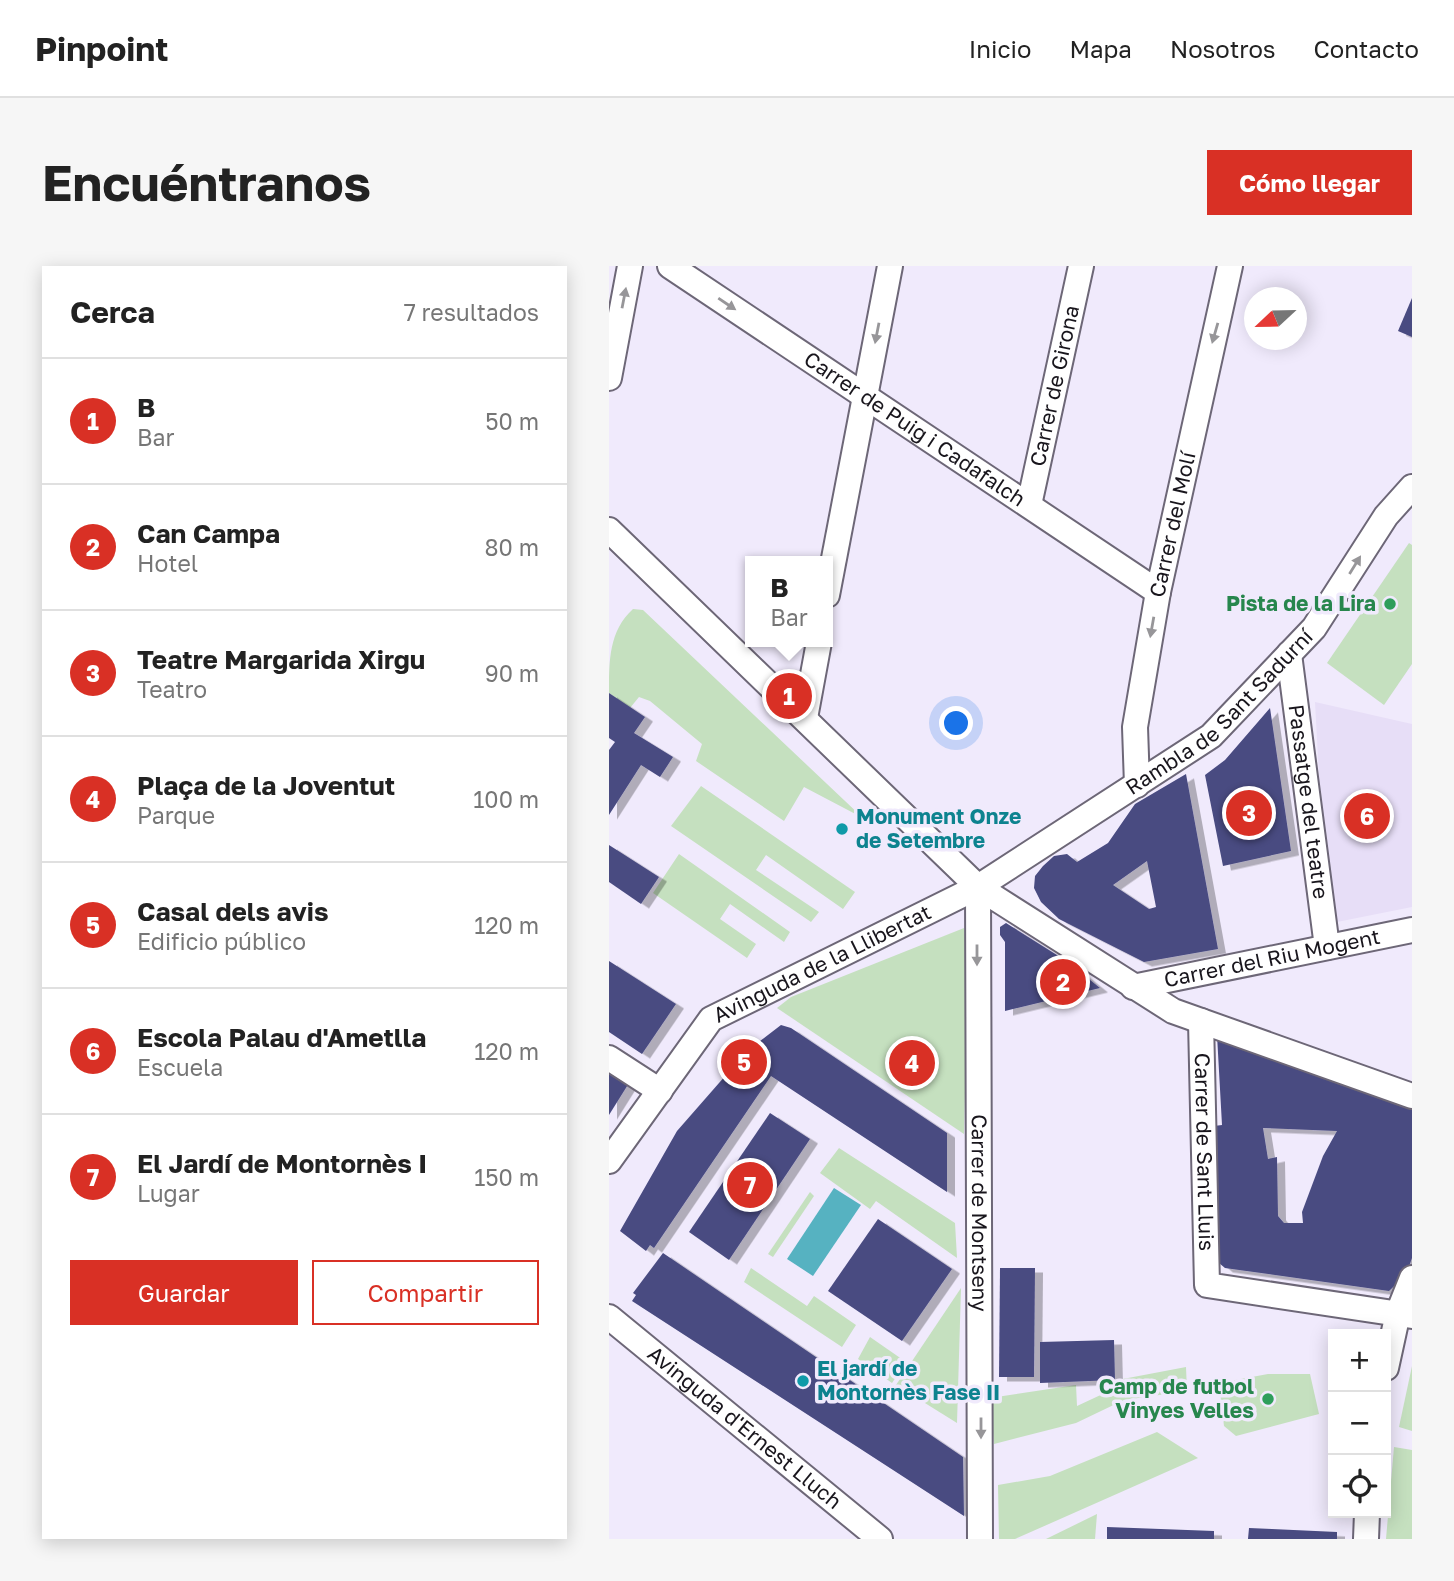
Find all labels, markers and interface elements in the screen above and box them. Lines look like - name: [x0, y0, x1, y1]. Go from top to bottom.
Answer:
- text: Pinpoint: [35, 29, 168, 68]
- text: Inicio: [969, 34, 1031, 63]
- text: Mapa: [1069, 34, 1132, 63]
- text: Nosotros: [1170, 34, 1276, 63]
- text: Contacto: [1314, 34, 1419, 63]
- button: Cómo llegar: [1207, 150, 1412, 215]
- text: Encuéntranos: [42, 153, 371, 212]
- one-way arrow: [619, 287, 630, 309]
- north arrow: [1244, 287, 1307, 350]
- text: Cerca: [70, 294, 155, 330]
- text: 7 resultados: [404, 298, 539, 326]
- one-way arrow: [717, 298, 737, 311]
- street label: Carrer de Girona: [1024, 303, 1084, 469]
- one-way arrow: [871, 322, 882, 344]
- one-way arrow: [1209, 322, 1220, 344]
- street label: Carrer de Puig i Cadafalch: [799, 345, 1031, 512]
- text: B: [137, 392, 155, 423]
- text: 1: [87, 407, 99, 435]
- text: 50 m: [485, 407, 539, 435]
- text: Bar: [137, 423, 174, 451]
- street label: Carrer del Molí: [1143, 448, 1201, 600]
- text: Can Campa: [137, 518, 280, 549]
- text: 2: [86, 533, 100, 561]
- text: 80 m: [485, 533, 539, 561]
- text: Hotel: [137, 549, 198, 577]
- one-way arrow: [1348, 555, 1361, 574]
- popup: [745, 556, 833, 647]
- text: B: [770, 572, 789, 603]
- place label: Pista de la Lira: [1226, 590, 1376, 616]
- marker: Pista de la Lira: [1382, 596, 1398, 612]
- text: Bar: [770, 603, 808, 631]
- one-way arrow: [1146, 616, 1157, 638]
- street label: Rambla de Sant Sadurní: [1120, 622, 1319, 800]
- text: Teatre Margarida Xirgu: [137, 644, 425, 675]
- text: 3: [86, 659, 100, 687]
- text: 90 m: [485, 659, 539, 687]
- pin: 1: [766, 670, 812, 722]
- text: Teatro: [137, 675, 207, 703]
- street label: Passatge del teatre: [1284, 703, 1335, 901]
- your location: [939, 706, 973, 740]
- text: Plaça de la Joventut: [137, 770, 395, 801]
- text: 4: [86, 785, 100, 813]
- text: 100 m: [473, 785, 539, 813]
- pin: 3: [1226, 787, 1272, 839]
- pin: 6: [1344, 790, 1390, 842]
- text: Parque: [137, 801, 215, 829]
- place label: Monument Onze de Setembre: [856, 803, 1022, 853]
- marker: Monument Onze de Setembre: [834, 821, 850, 837]
- text: Casal dels avis: [137, 896, 328, 927]
- street label: Avinguda de la Llibertat: [709, 898, 935, 1028]
- text: 5: [86, 911, 100, 939]
- text: 120 m: [474, 911, 539, 939]
- street label: Carrer del Riu Mogent: [1162, 923, 1382, 992]
- text: Edificio público: [137, 927, 306, 955]
- one-way arrow: [971, 945, 983, 967]
- pin: 2: [1040, 956, 1086, 1008]
- text: Escola Palau d'Ametlla: [137, 1022, 426, 1053]
- pin: 5: [721, 1036, 767, 1088]
- text: 6: [86, 1037, 100, 1065]
- text: 120 m: [474, 1037, 539, 1065]
- pin: 4: [889, 1037, 935, 1089]
- text: Escuela: [137, 1053, 223, 1081]
- street label: Carrer de Sant Lluis: [1190, 1053, 1220, 1251]
- street label: Carrer de Montseny: [967, 1114, 993, 1312]
- text: El Jardí de Montornès I: [137, 1148, 427, 1179]
- pin: 7: [727, 1159, 773, 1211]
- text: 7: [87, 1163, 99, 1191]
- text: 150 m: [474, 1163, 539, 1191]
- text: Lugar: [137, 1179, 200, 1207]
- button: Guardar: [70, 1260, 298, 1325]
- button: Compartir: [312, 1260, 539, 1325]
- map controls: [1328, 1329, 1391, 1518]
- button: +: [1328, 1329, 1391, 1392]
- street label: Avinguda d'Ernest Lluch: [643, 1340, 847, 1514]
- place label: El jardí de Montornès Fase II: [817, 1355, 1000, 1405]
- marker: El jardí de Montornès Fase II: [795, 1373, 811, 1389]
- place label: Camp de futbol Vinyes Velles: [1099, 1373, 1254, 1423]
- marker: Camp de futbol Vinyes Velles: [1260, 1391, 1276, 1407]
- button: −: [1328, 1392, 1391, 1455]
- one-way arrow: [975, 1417, 987, 1439]
- button: locate: [1328, 1455, 1391, 1518]

